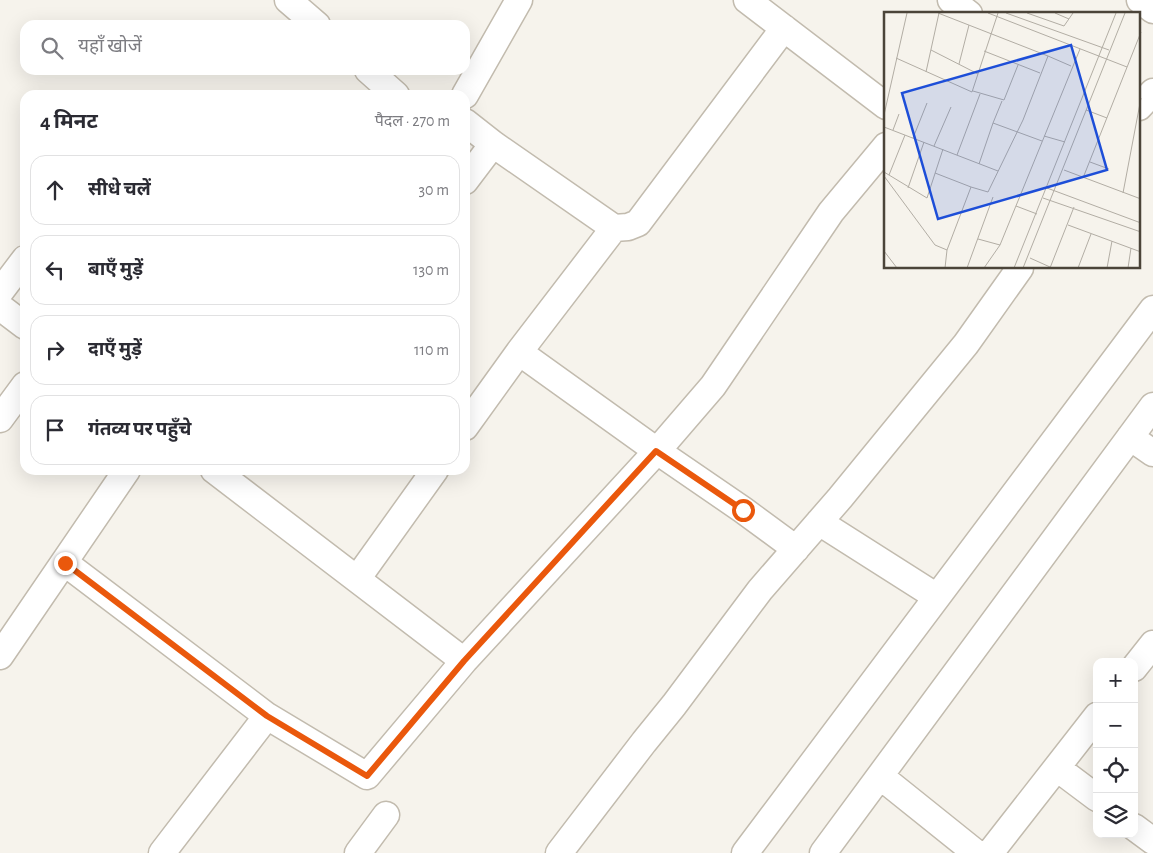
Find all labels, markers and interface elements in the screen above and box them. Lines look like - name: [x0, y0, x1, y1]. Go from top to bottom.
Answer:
- inset map: [884, 12, 1140, 269]
- search box: [20, 20, 470, 75]
- icon: search: [38, 34, 66, 62]
- text: यहाँ खोजें: [78, 37, 142, 56]
- text: 4 मिनट: [40, 111, 98, 132]
- text: पैदल · 270 m: [375, 113, 450, 129]
- icon: ahead: [41, 176, 69, 204]
- text: सीधे चलें: [88, 180, 151, 199]
- text: 30 m: [419, 182, 449, 198]
- icon: left: [41, 256, 69, 284]
- text: बाएँ मुड़ें: [88, 260, 143, 279]
- text: 130 m: [413, 262, 449, 278]
- icon: right: [41, 336, 69, 364]
- text: दाएँ मुड़ें: [88, 340, 142, 359]
- text: 110 m: [414, 342, 449, 358]
- icon: arrive: [41, 416, 69, 444]
- text: गंतव्य पर पहुँचे: [88, 420, 191, 439]
- route start: [732, 499, 755, 522]
- route end: [54, 552, 77, 575]
- map controls: [1093, 658, 1138, 838]
- button: +: [1093, 658, 1138, 703]
- button: −: [1093, 703, 1138, 748]
- button: locate: [1093, 748, 1138, 793]
- button: layers: [1093, 793, 1138, 838]

